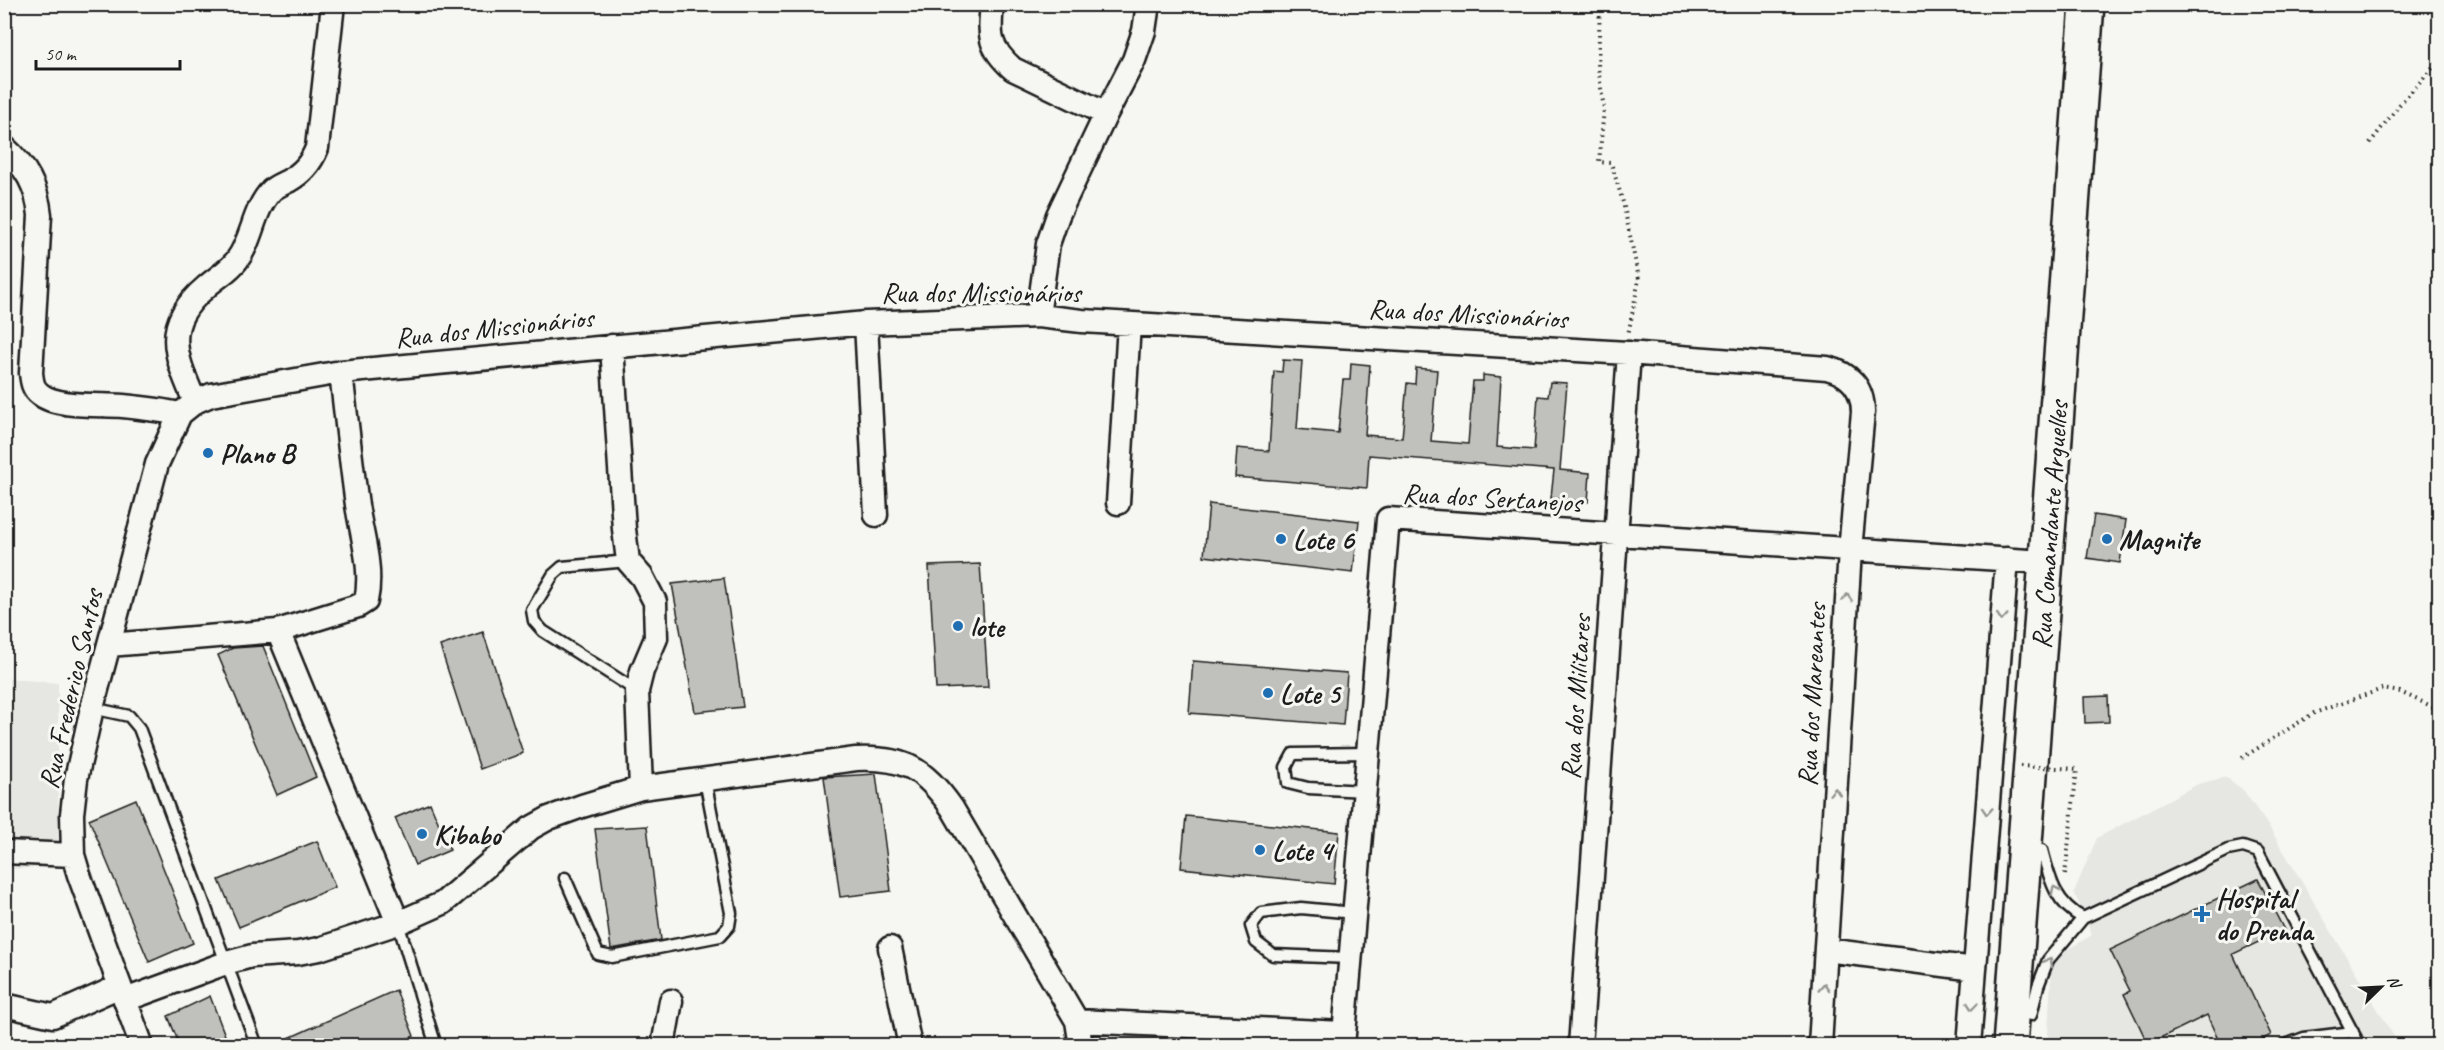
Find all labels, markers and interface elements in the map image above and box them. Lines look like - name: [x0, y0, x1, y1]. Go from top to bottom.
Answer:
- scale bar: [36, 33, 180, 71]
- text: 50 m: [45, 43, 78, 65]
- street label: Rua dos Missionários: [881, 275, 1083, 310]
- street label: Rua dos Missionários: [1367, 291, 1571, 336]
- street label: Rua dos Missionários: [393, 299, 597, 355]
- street label: Rua Comandante Arguelles: [2023, 398, 2076, 650]
- place label: Plano B: [220, 436, 298, 471]
- marker: Plano B: [201, 446, 215, 460]
- street label: Rua dos Sertanejos: [1402, 475, 1585, 520]
- place label: Lote 6: [1293, 522, 1355, 557]
- place label: Magnite: [2119, 522, 2202, 557]
- marker: Lote 6: [1274, 532, 1288, 546]
- marker: Magnite: [2100, 532, 2114, 546]
- street label: Rua Frederico Santos: [31, 584, 111, 792]
- one-way arrow: [1840, 593, 1853, 602]
- street label: Rua dos Mareantes: [1789, 600, 1834, 787]
- place label: lote: [970, 609, 1006, 644]
- street label: Rua dos Militares: [1552, 611, 1599, 781]
- one-way arrow: [1996, 612, 2009, 621]
- marker: lote: [951, 619, 965, 633]
- place label: Lote 5: [1280, 676, 1342, 711]
- marker: Lote 5: [1261, 686, 1275, 700]
- one-way arrow: [1829, 788, 1842, 797]
- one-way arrow: [1981, 807, 1994, 816]
- place label: Kibabo: [434, 817, 502, 852]
- marker: Kibabo: [415, 827, 429, 841]
- place label: Lote 4: [1272, 833, 1335, 868]
- marker: Lote 4: [1253, 843, 1267, 857]
- place label: Hospital do Prenda: [2216, 881, 2315, 948]
- one-way arrow: [2051, 885, 2063, 896]
- marker: Hospital do Prenda: [2193, 905, 2211, 923]
- north arrow: [2351, 957, 2411, 1017]
- one-way arrow: [2042, 958, 2053, 968]
- text: N: [2383, 973, 2406, 993]
- one-way arrow: [1817, 983, 1830, 992]
- one-way arrow: [1966, 1001, 1979, 1010]

